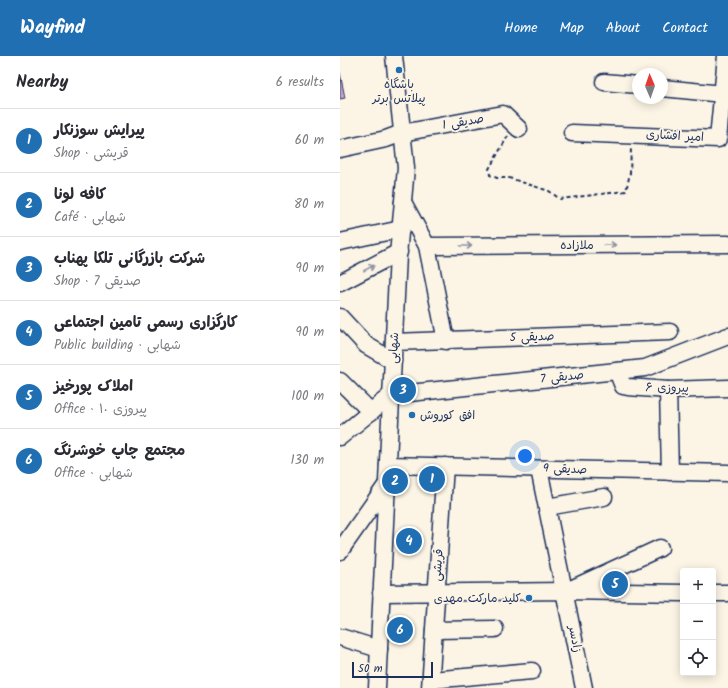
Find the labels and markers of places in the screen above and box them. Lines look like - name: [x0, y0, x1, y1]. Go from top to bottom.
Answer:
- marker: باشگاه پیلاتس برتر: [394, 65, 404, 75]
- place label: باشگاه پیلاتس برتر: [372, 75, 425, 108]
- pin: 3: [390, 375, 416, 405]
- place label: افق کوروش: [420, 406, 475, 425]
- marker: افق کوروش: [407, 410, 417, 420]
- pin: 1: [419, 464, 445, 494]
- pin: 2: [382, 466, 408, 496]
- pin: 4: [396, 526, 422, 556]
- pin: 5: [602, 569, 628, 599]
- place label: کلید مارکت مهدی: [434, 589, 521, 608]
- marker: کلید مارکت مهدی: [524, 593, 534, 603]
- pin: 6: [387, 615, 413, 645]

